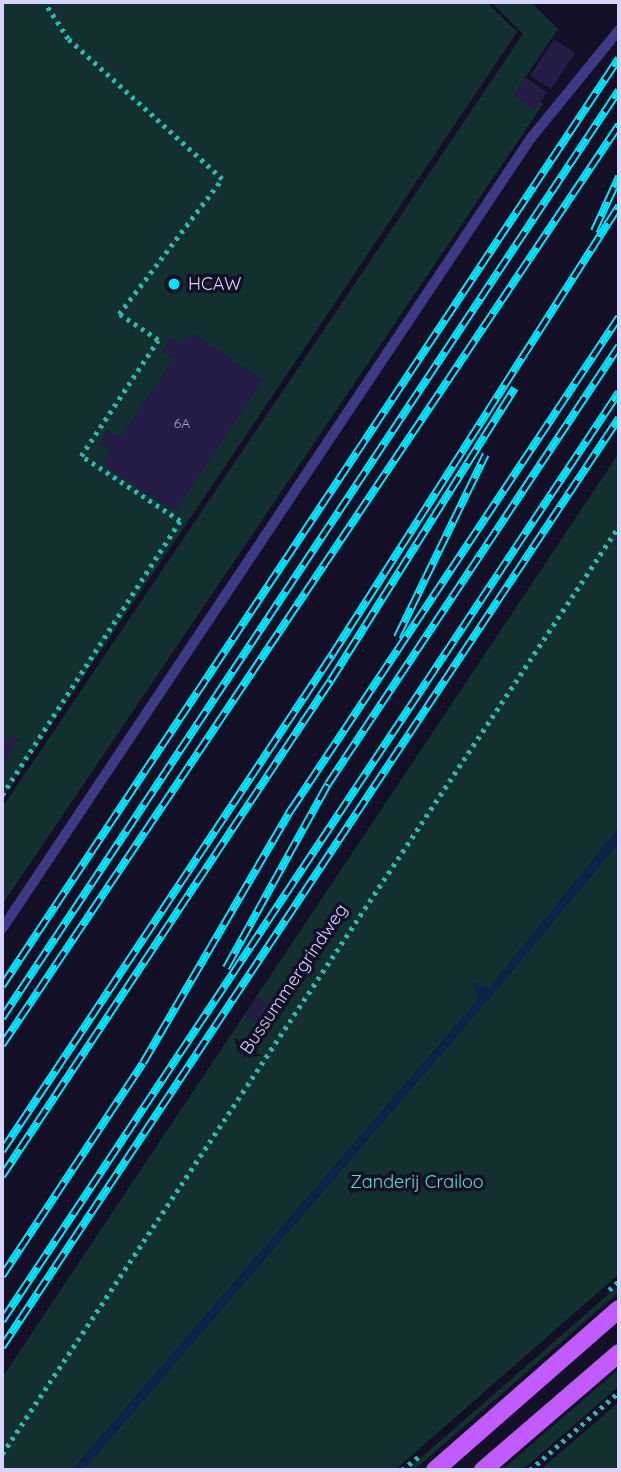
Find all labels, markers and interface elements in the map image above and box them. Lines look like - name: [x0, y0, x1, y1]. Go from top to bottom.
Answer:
- place label: HCAW: [188, 273, 241, 295]
- marker: HCAW: [166, 276, 182, 292]
- house number: 6A: [174, 415, 190, 431]
- street label: Bussummergrindweg: [236, 900, 352, 1058]
- park label: Zanderij Crailoo: [350, 1171, 484, 1193]

